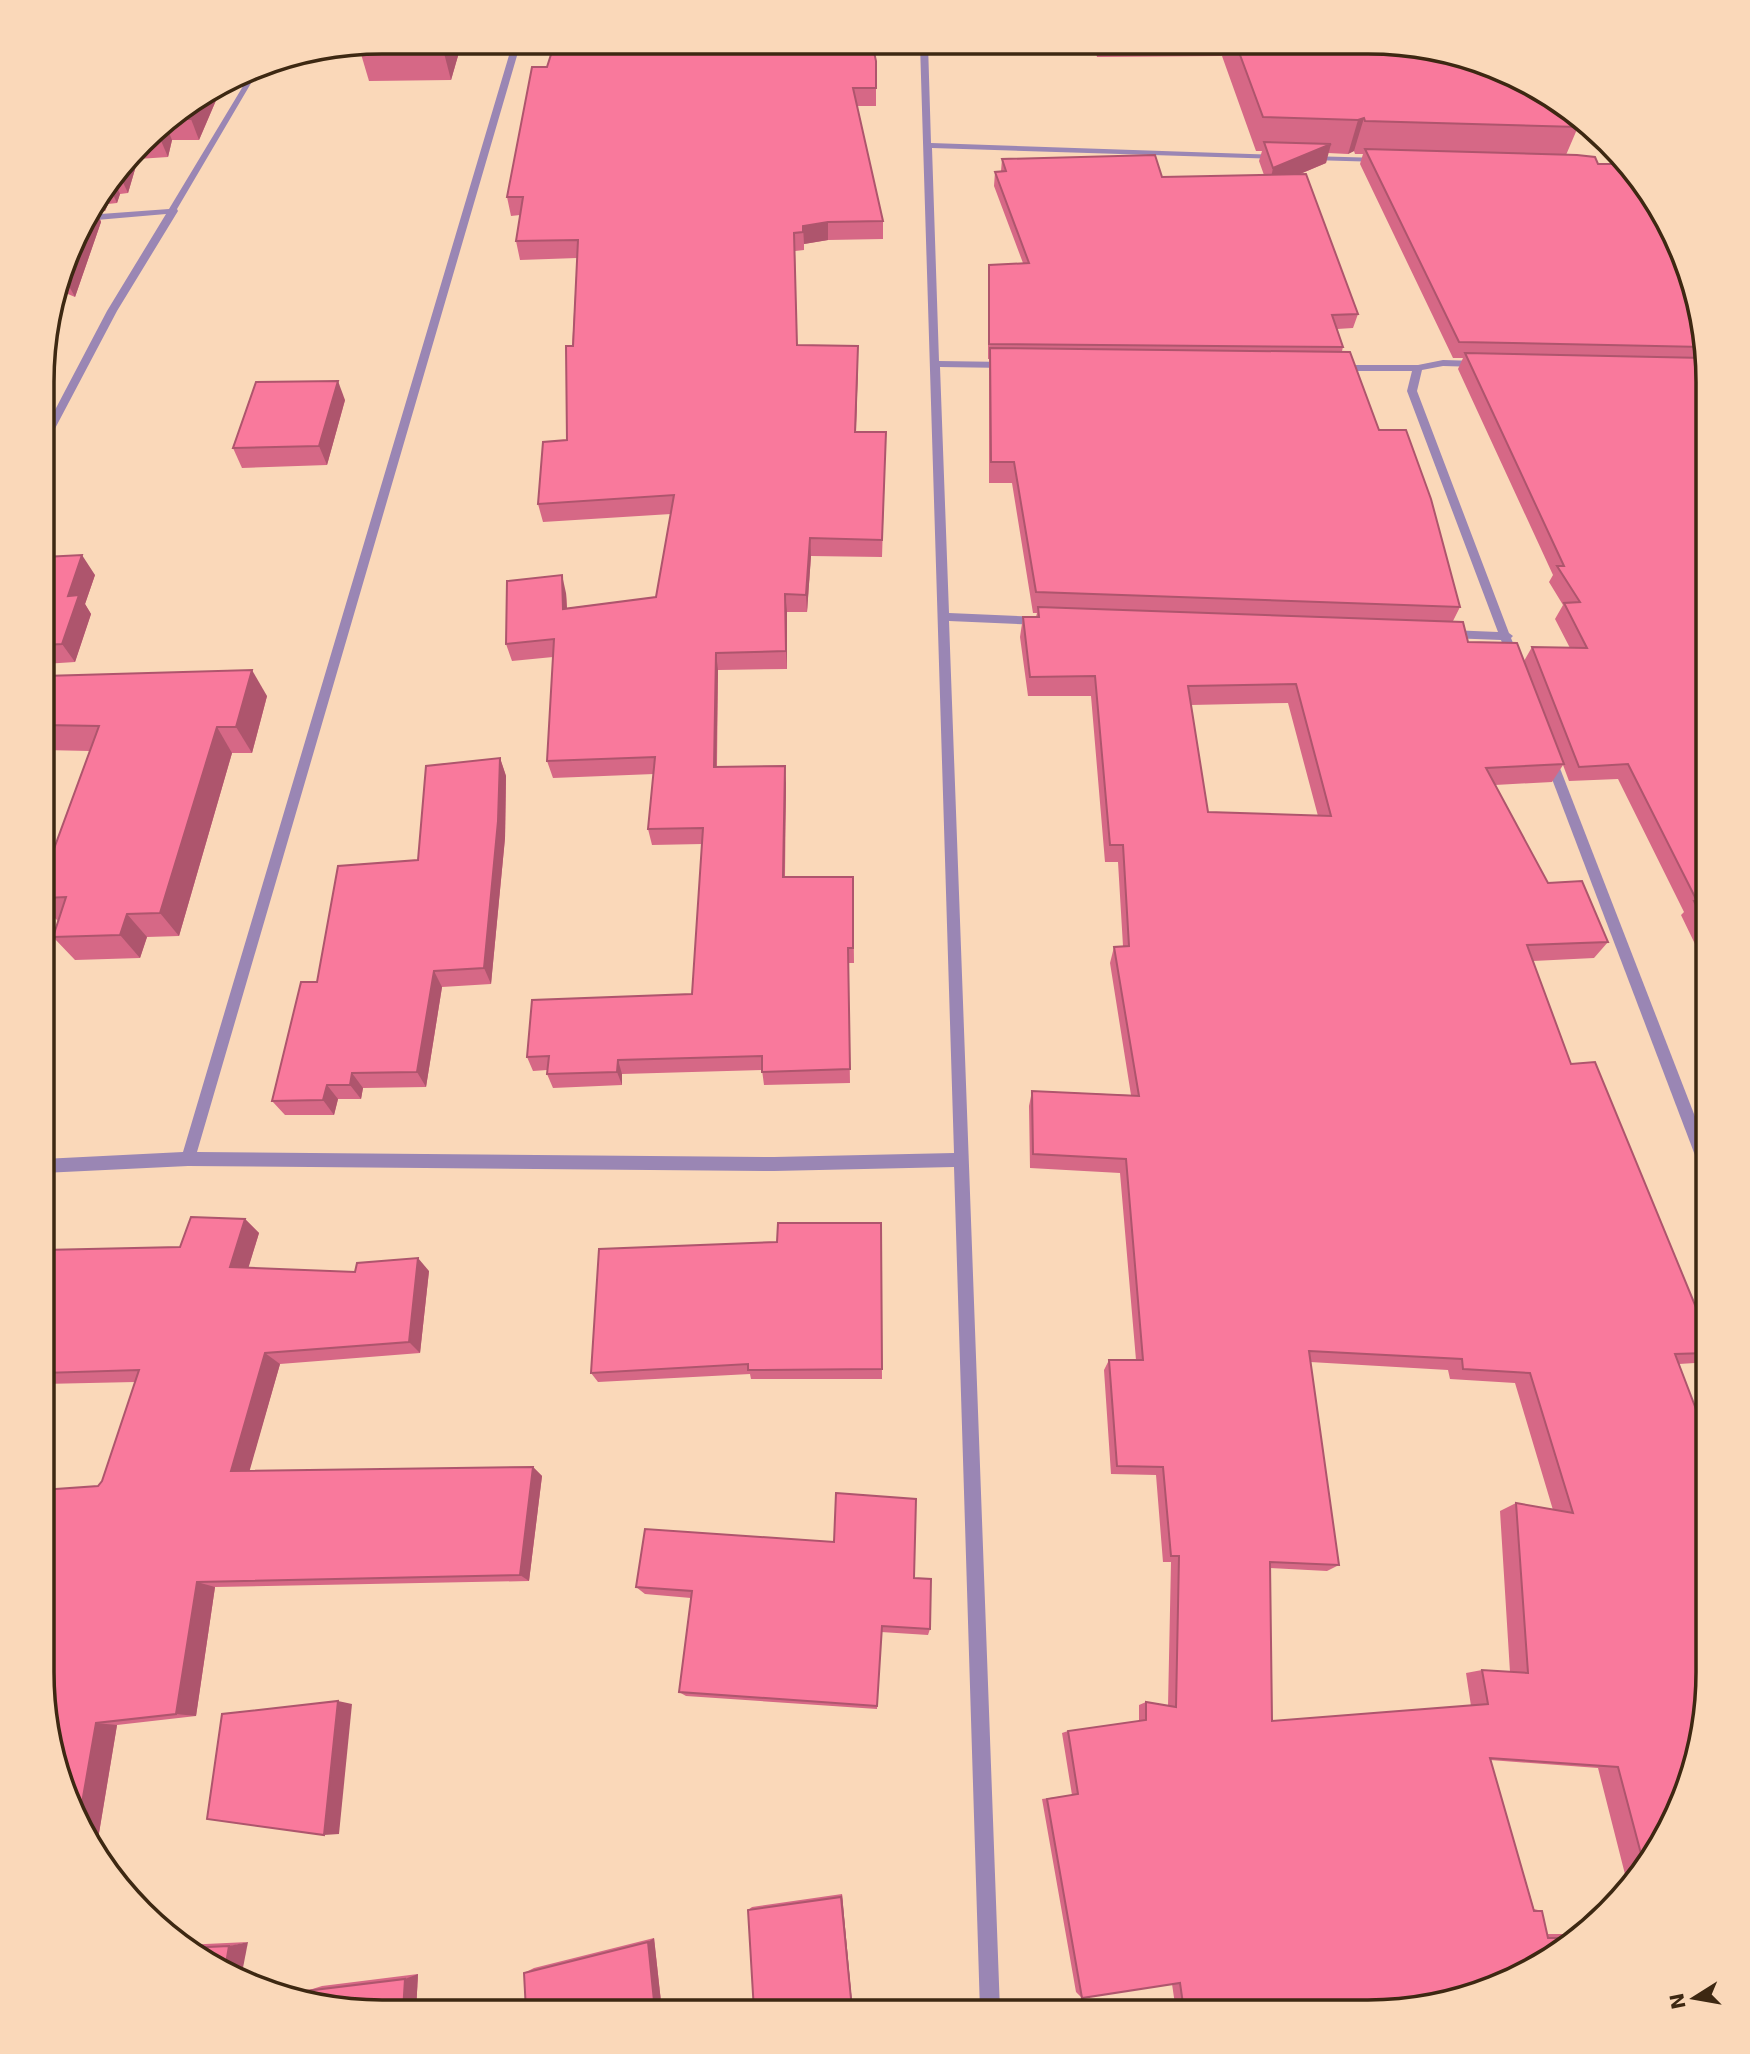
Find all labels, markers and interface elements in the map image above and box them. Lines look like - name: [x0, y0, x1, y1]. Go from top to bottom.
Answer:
- north arrow: [1659, 1963, 1729, 2033]
- text: N: [1665, 1991, 1690, 2011]

